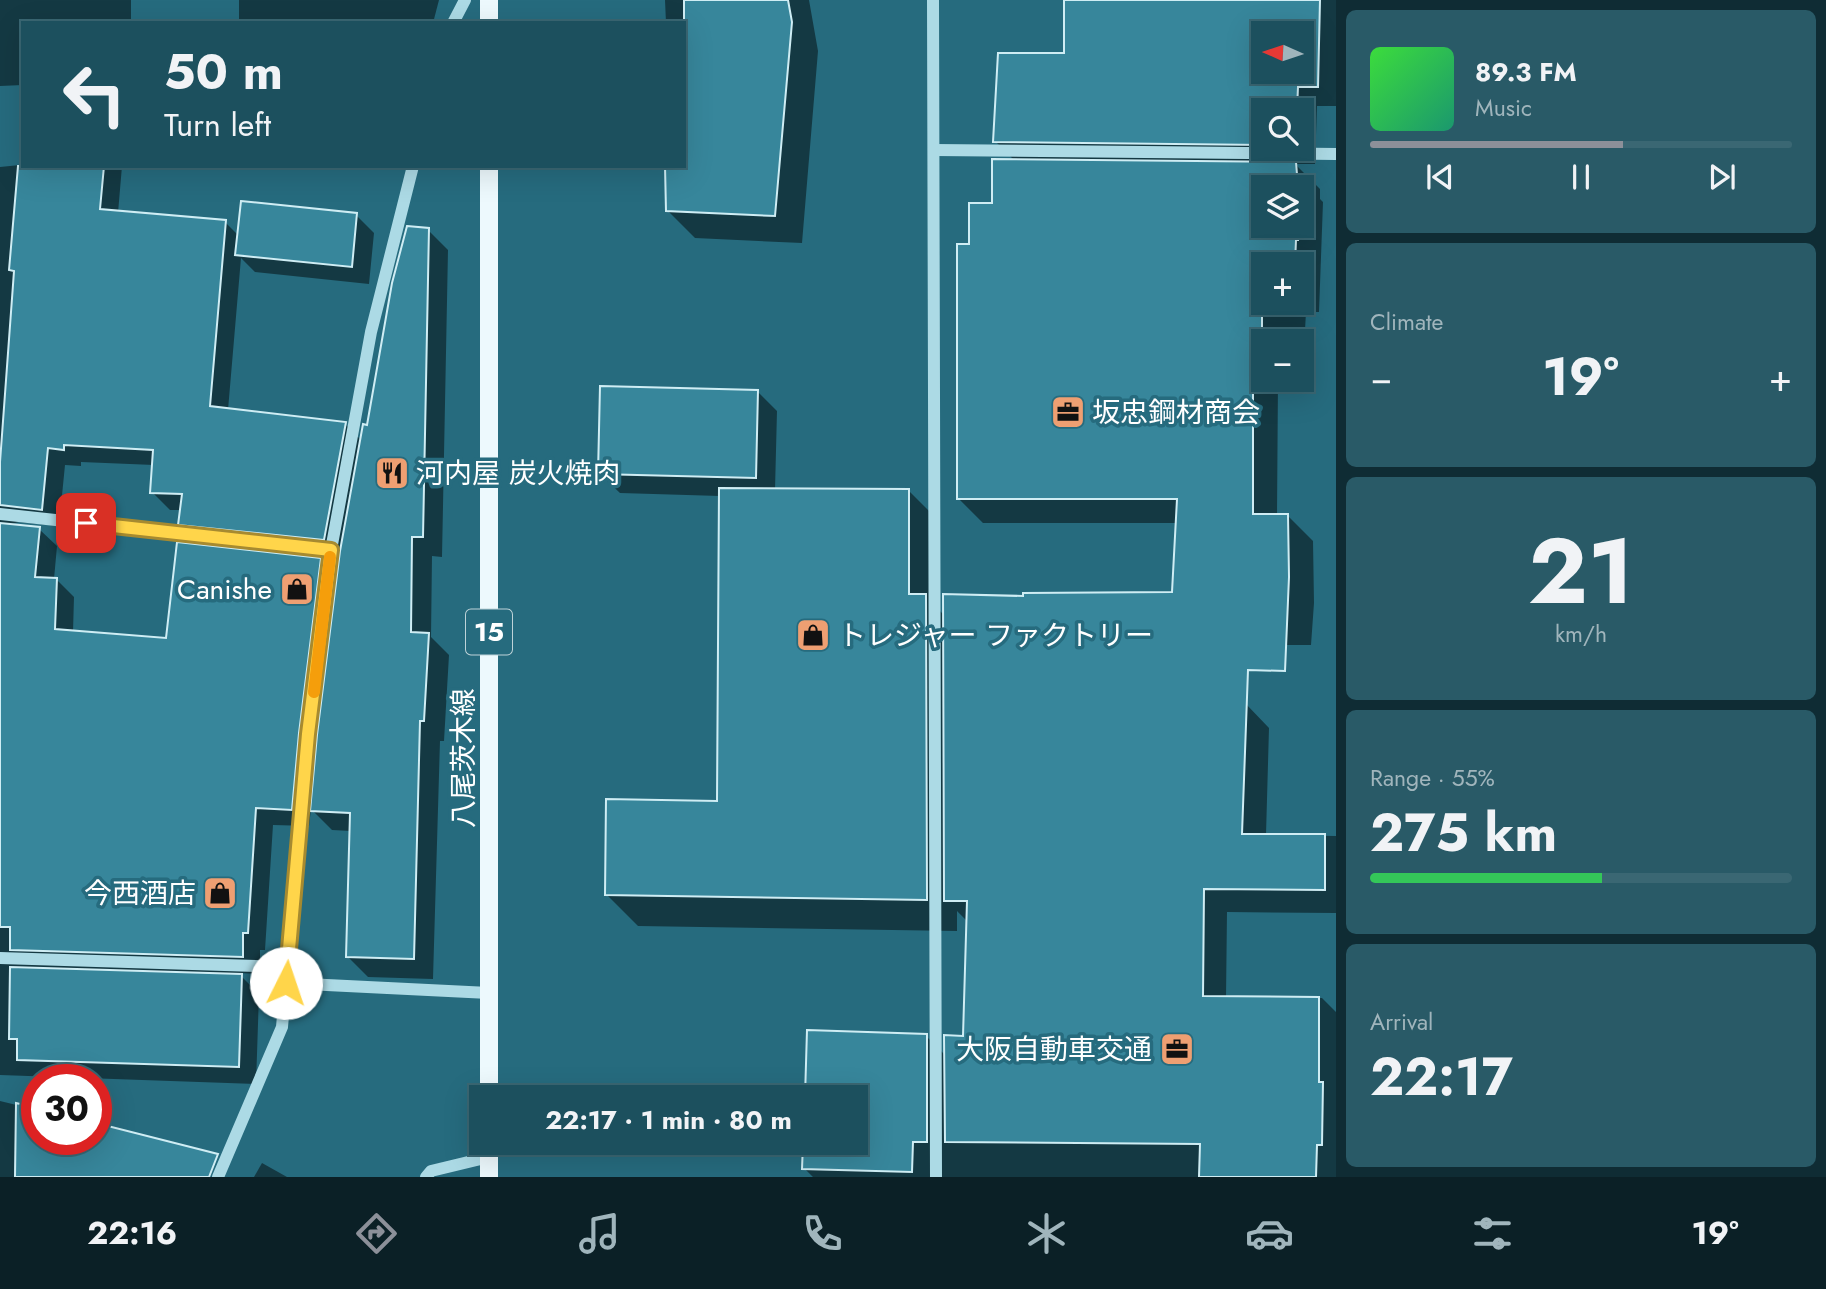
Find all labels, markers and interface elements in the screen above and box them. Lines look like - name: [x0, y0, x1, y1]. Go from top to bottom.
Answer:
- north arrow: [1251, 21, 1314, 84]
- map controls: [1251, 21, 1314, 392]
- text: 50 m: [164, 37, 283, 107]
- icon: left: [49, 49, 140, 140]
- text: 89.3 FM: [1475, 53, 1577, 91]
- text: Music: [1475, 91, 1532, 125]
- button: search: [1251, 98, 1314, 161]
- text: Turn left: [164, 102, 271, 148]
- icon: previous: [1421, 158, 1459, 196]
- icon: pause: [1562, 158, 1600, 196]
- icon: next: [1703, 158, 1741, 196]
- button: layers: [1251, 175, 1314, 238]
- button: +: [1251, 252, 1314, 315]
- text: Climate: [1370, 305, 1443, 339]
- button: −: [1251, 329, 1314, 392]
- text: 19°: [1542, 339, 1619, 415]
- text: −: [1370, 350, 1392, 405]
- text: +: [1769, 350, 1792, 405]
- place label: 坂忠鋼材商会: [1092, 392, 1260, 433]
- office icon: 坂忠鋼材商会: [1049, 393, 1087, 431]
- place label: 河内屋 炭火焼肉: [416, 453, 620, 494]
- restaurant icon: 河内屋 炭火焼肉: [373, 454, 411, 492]
- pin: [56, 493, 116, 553]
- icon: arrive: [67, 504, 105, 542]
- text: 21: [1528, 506, 1634, 637]
- place label: Canishe: [177, 569, 272, 610]
- shop icon: Canishe: [278, 570, 316, 608]
- road number: 15: [466, 610, 512, 654]
- place label: トレジャー ファクトリー: [838, 615, 1153, 656]
- shop icon: トレジャー ファクトリー: [794, 616, 832, 654]
- text: km/h: [1555, 617, 1607, 651]
- street label: 八尾茨木線: [443, 688, 484, 828]
- text: Range · 55%: [1370, 761, 1495, 795]
- text: 275 km: [1370, 795, 1557, 871]
- place label: 今西酒店: [84, 873, 196, 914]
- shop icon: 今西酒店: [201, 874, 239, 912]
- position arrow: [249, 946, 323, 1020]
- text: Arrival: [1370, 1005, 1433, 1039]
- place label: 大阪自動車交通: [956, 1029, 1152, 1070]
- office icon: 大阪自動車交通: [1158, 1030, 1196, 1068]
- text: 22:17: [1370, 1039, 1513, 1115]
- speed limit sign: 30: [21, 1064, 112, 1155]
- text: 22:17 · 1 min · 80 m: [545, 1101, 792, 1139]
- icon: directions: [352, 1209, 401, 1258]
- icon: music: [575, 1209, 624, 1258]
- icon: phone: [798, 1209, 847, 1258]
- icon: climate: [1022, 1209, 1071, 1258]
- icon: car: [1245, 1209, 1294, 1258]
- icon: filters: [1468, 1209, 1517, 1258]
- text: 22:16: [87, 1210, 177, 1256]
- text: 19°: [1692, 1210, 1739, 1256]

